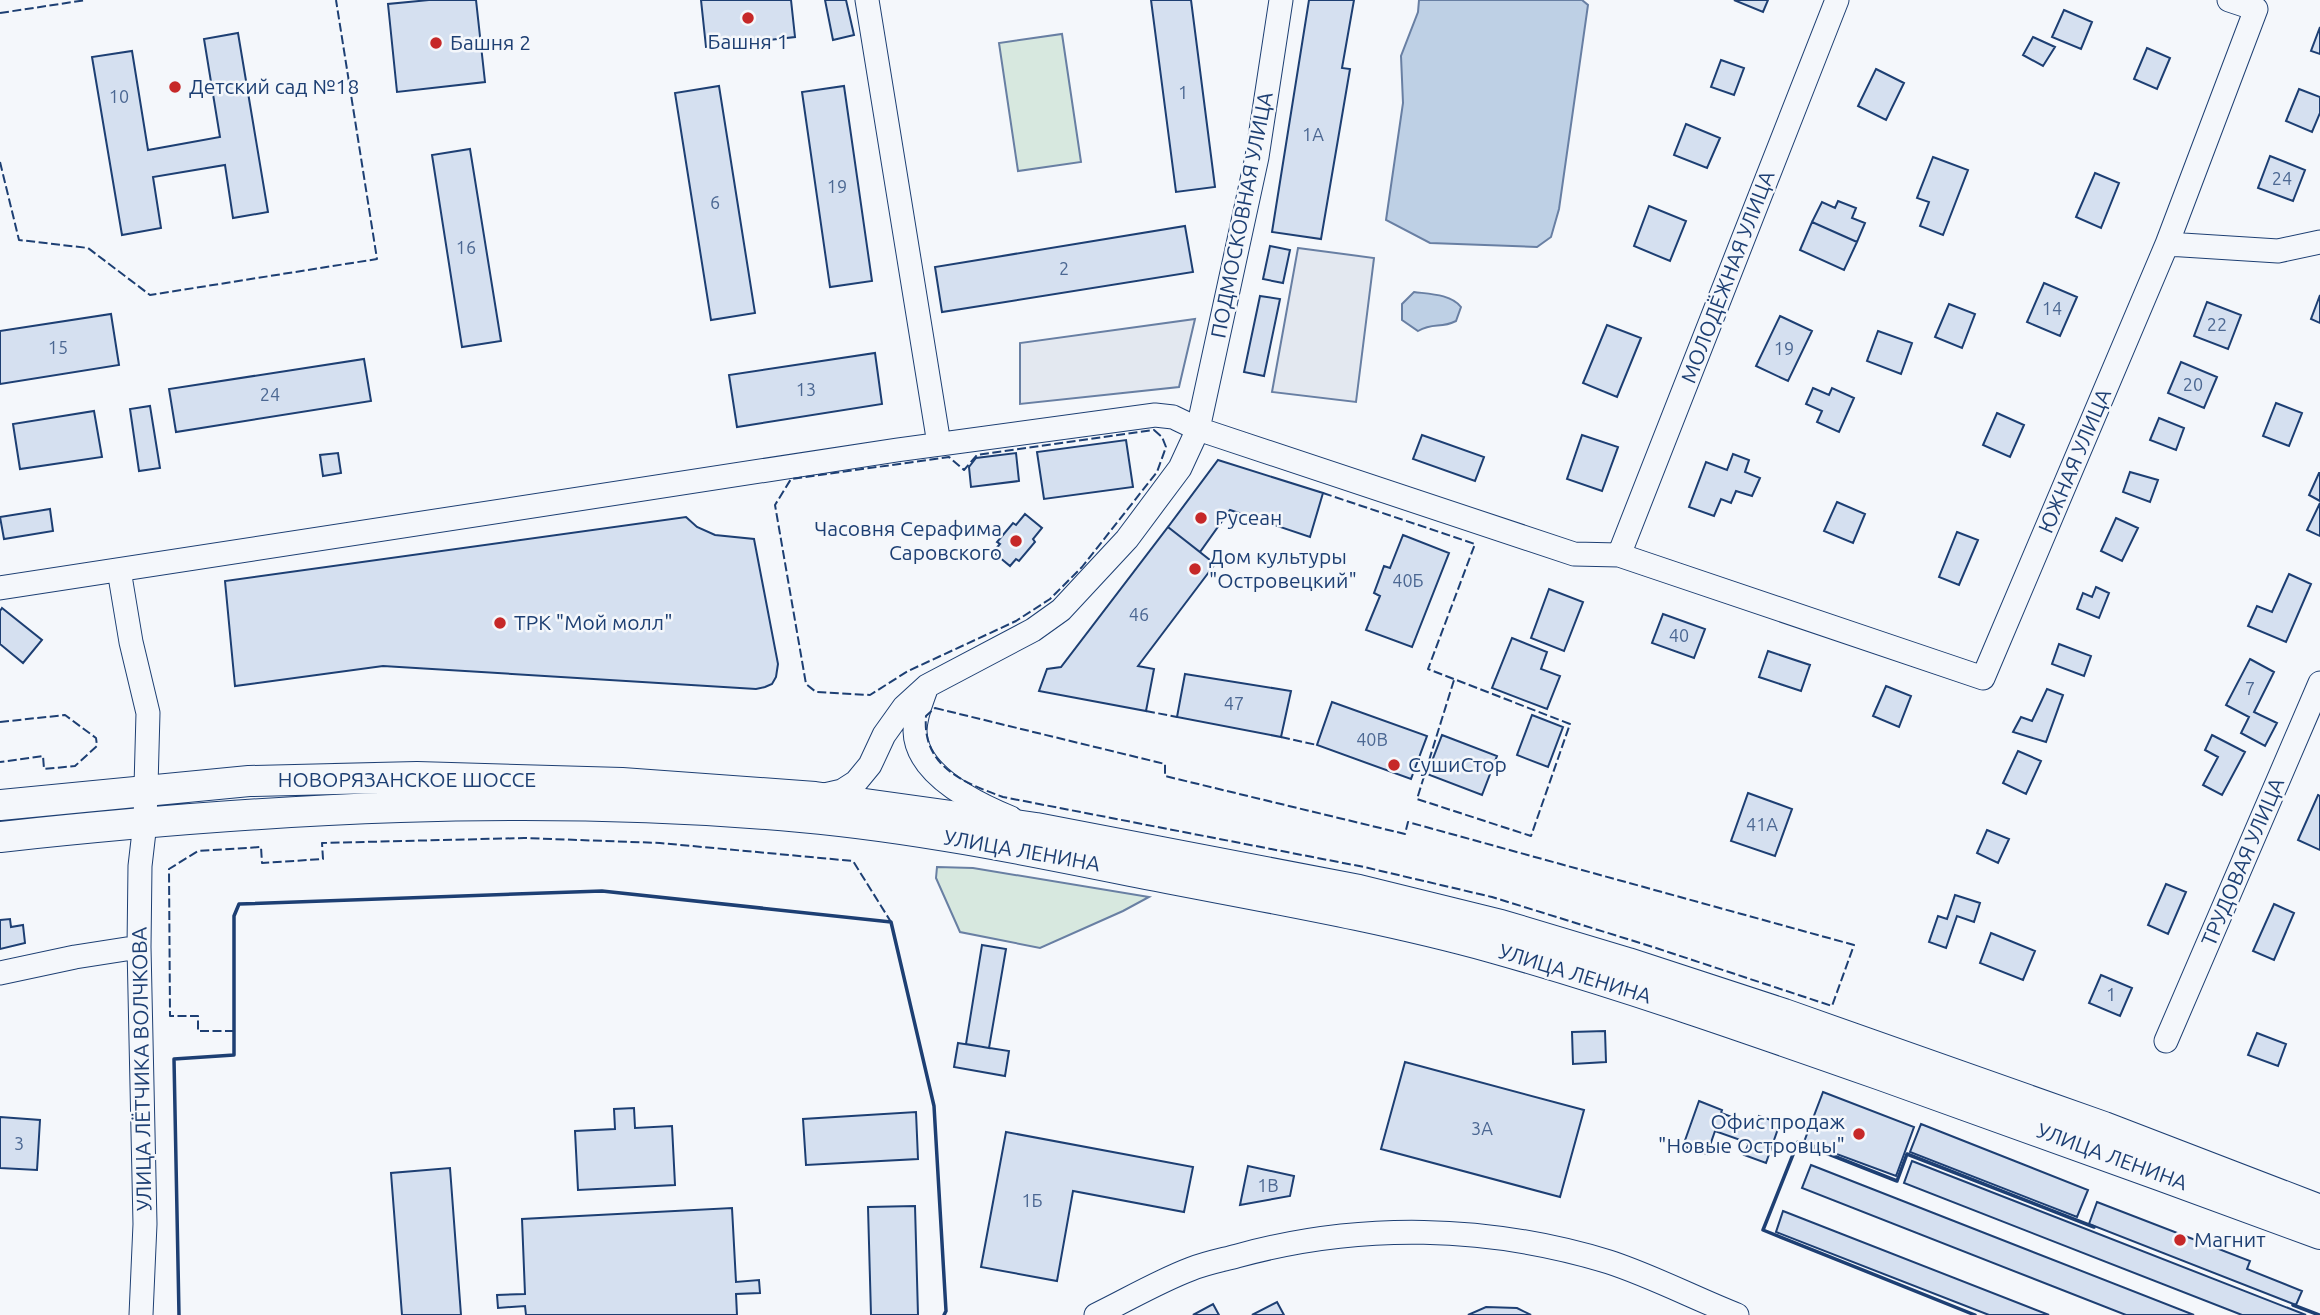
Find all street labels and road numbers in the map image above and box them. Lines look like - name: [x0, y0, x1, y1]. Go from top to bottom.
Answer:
- street label: ПОДМОСКОВНАЯ УЛИЦА: [1205, 89, 1277, 340]
- street label: МОЛОДЁЖНАЯ УЛИЦА: [1676, 167, 1779, 386]
- street label: ЮЖНАЯ УЛИЦА: [2033, 384, 2115, 536]
- street label: НОВОРЯЗАНСКОЕ ШОССЕ: [278, 767, 536, 791]
- street label: ТРУДОВАЯ УЛИЦА: [2196, 774, 2288, 949]
- street label: УЛИЦА ЛЕНИНА: [942, 824, 1103, 876]
- street label: УЛИЦА ЛЁТЧИКА ВОЛЧКОВА: [127, 926, 155, 1211]
- street label: УЛИЦА ЛЕНИНА: [1496, 938, 1655, 1008]
- street label: УЛИЦА ЛЕНИНА: [2034, 1118, 2191, 1195]

